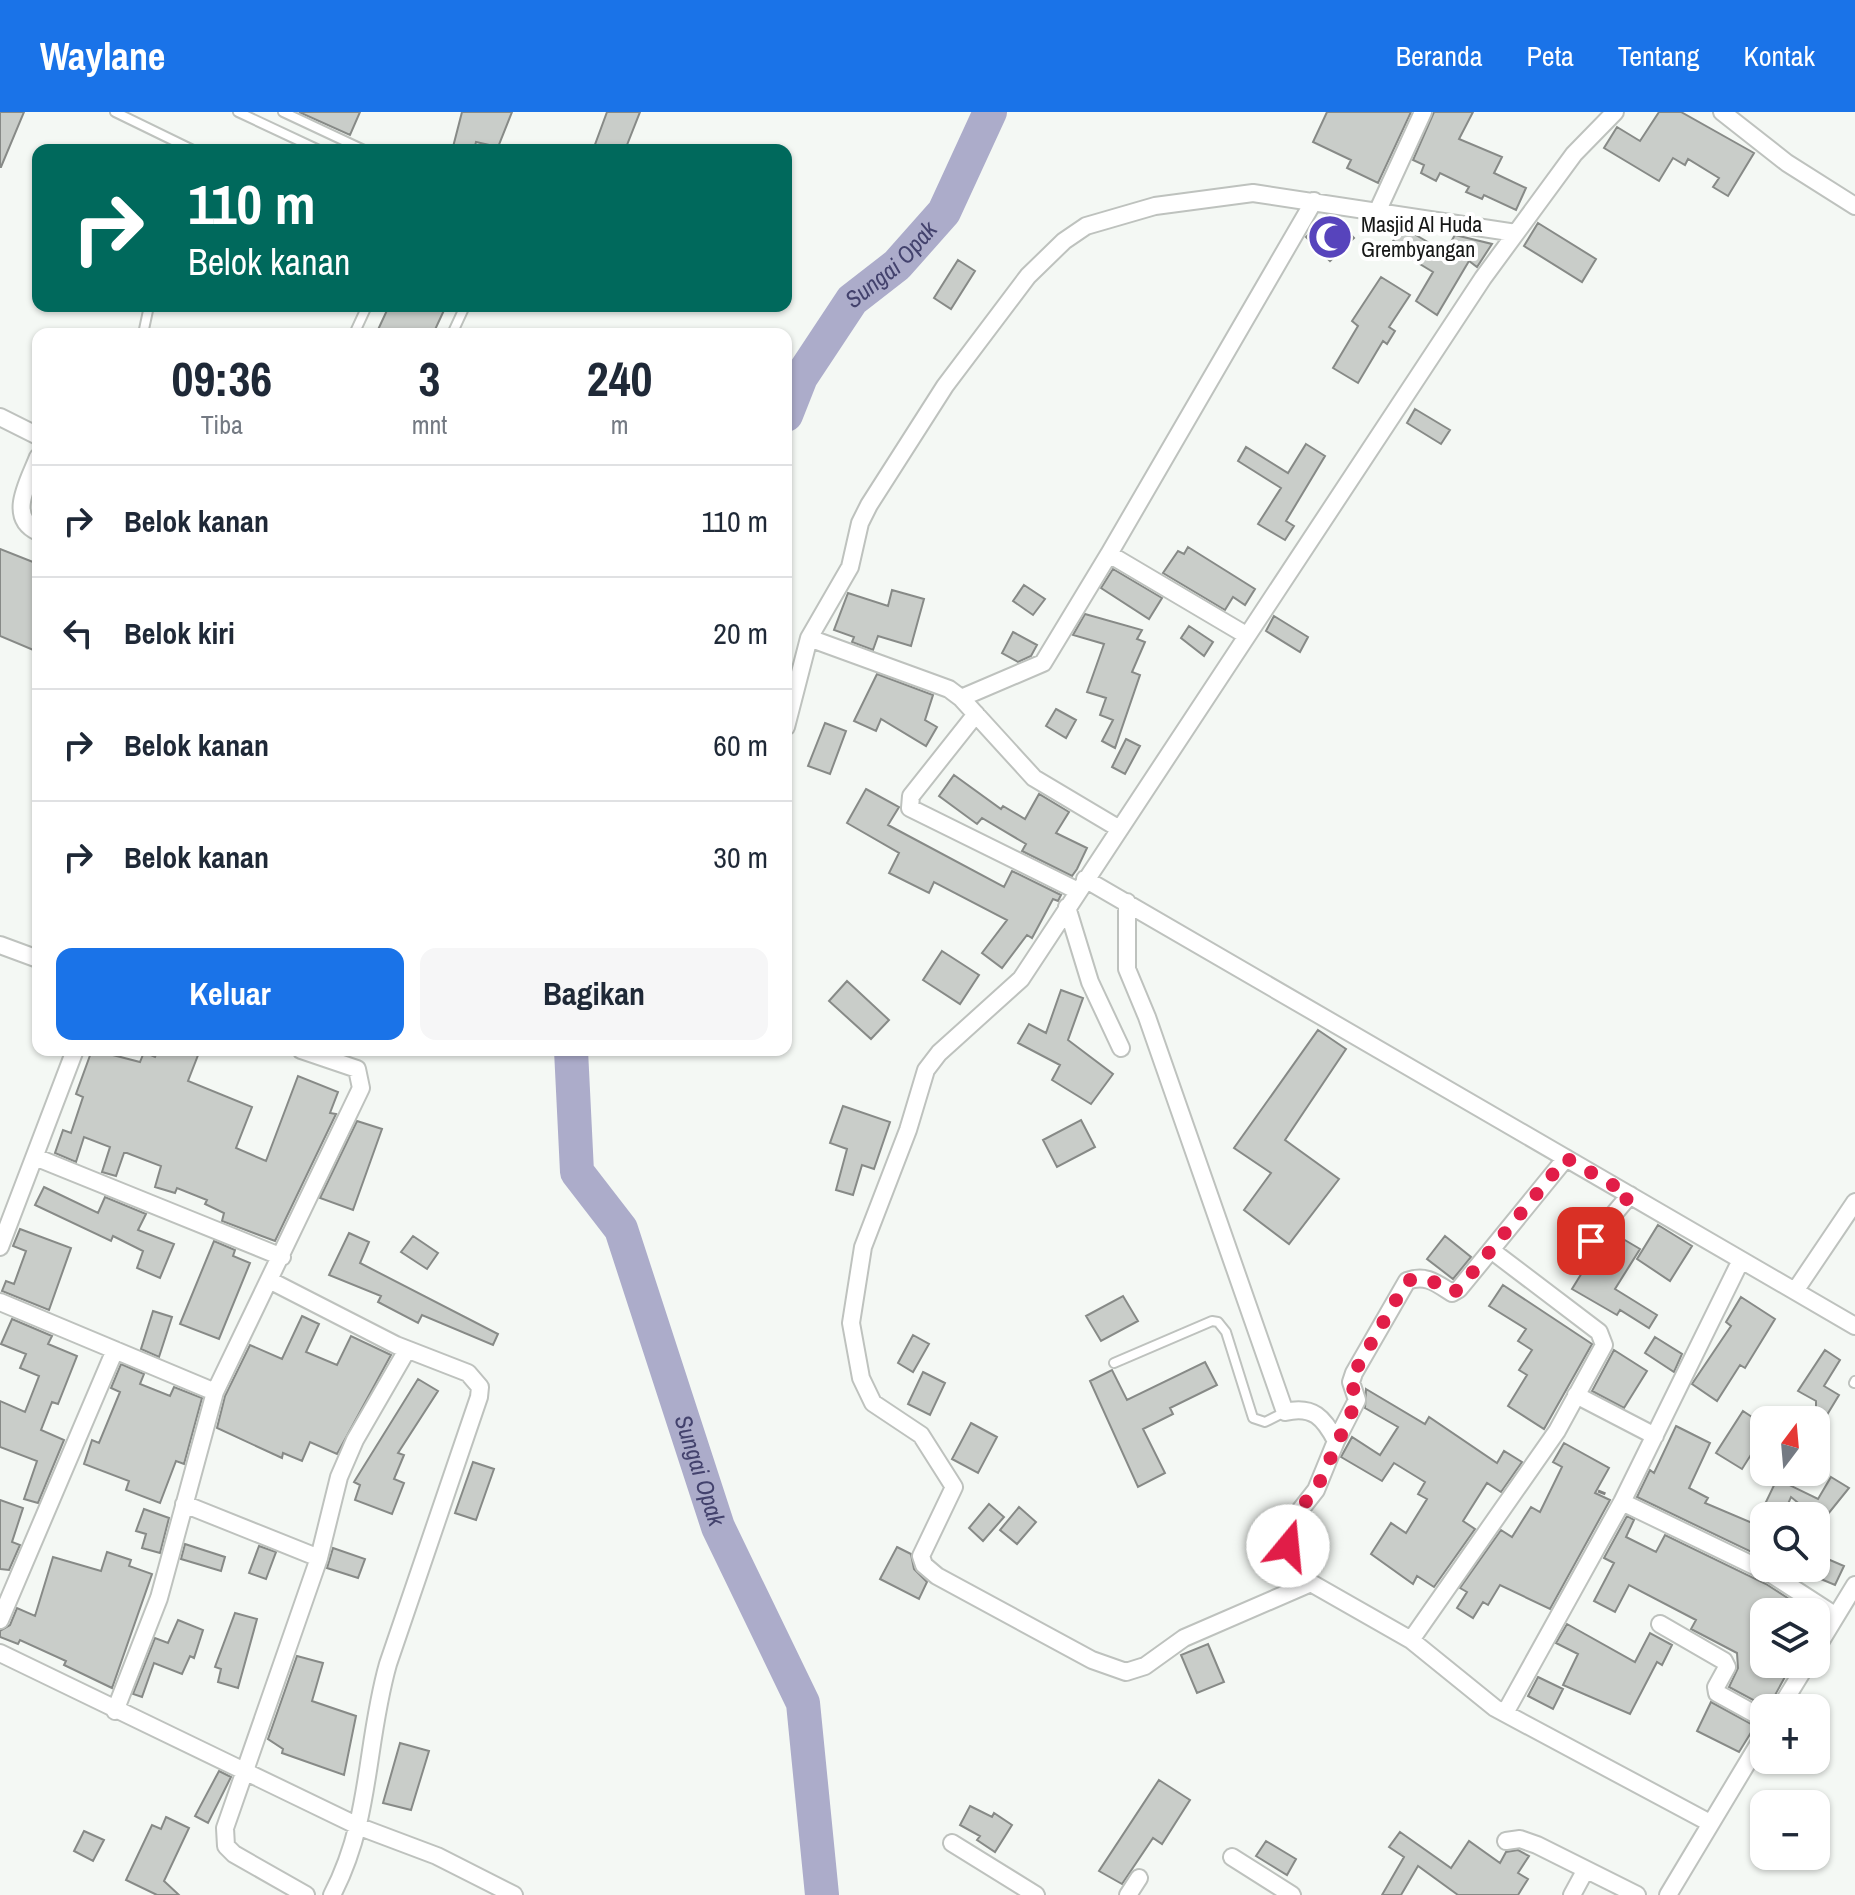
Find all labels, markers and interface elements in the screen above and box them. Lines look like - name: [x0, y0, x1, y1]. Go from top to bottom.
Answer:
- text: Waylane: [40, 31, 165, 82]
- text: Beranda: [1396, 37, 1483, 75]
- text: Peta: [1527, 37, 1574, 75]
- text: Tentang: [1618, 37, 1700, 75]
- text: Kontak: [1744, 37, 1815, 75]
- text: 110 m: [188, 166, 316, 241]
- icon: right: [56, 176, 160, 280]
- place label: Masjid Al Huda Grembyangan: [1361, 209, 1482, 264]
- water label: Sungai Opak: [838, 213, 944, 315]
- mosque icon: Masjid Al Huda Grembyangan: [1306, 213, 1354, 261]
- text: Belok kanan: [188, 238, 350, 286]
- text: 09:36: [172, 346, 272, 411]
- text: 3: [419, 346, 440, 411]
- text: 240: [587, 346, 652, 411]
- text: Tiba: [201, 407, 243, 442]
- text: mnt: [412, 407, 447, 442]
- text: m: [611, 407, 629, 442]
- icon: right: [56, 499, 100, 543]
- text: Belok kanan: [124, 501, 269, 541]
- text: 110 m: [701, 501, 768, 541]
- icon: left: [56, 611, 100, 655]
- text: Belok kiri: [124, 613, 235, 653]
- text: 20 m: [713, 613, 768, 653]
- icon: right: [56, 723, 100, 767]
- text: Belok kanan: [124, 725, 269, 765]
- text: 60 m: [713, 725, 768, 765]
- icon: right: [56, 835, 100, 879]
- text: Belok kanan: [124, 837, 269, 877]
- text: 30 m: [713, 837, 768, 877]
- button: Keluar: [56, 948, 404, 1040]
- button: Bagikan: [420, 948, 768, 1040]
- pin: [1557, 1207, 1625, 1275]
- icon: arrive: [1569, 1219, 1613, 1263]
- north arrow: [1750, 1406, 1830, 1486]
- map controls: [1750, 1406, 1830, 1870]
- water label: Sungai Opak: [668, 1410, 734, 1531]
- button: search: [1750, 1502, 1830, 1582]
- position arrow: [1246, 1504, 1330, 1588]
- button: layers: [1750, 1598, 1830, 1678]
- button: +: [1750, 1694, 1830, 1774]
- button: −: [1750, 1790, 1830, 1870]

